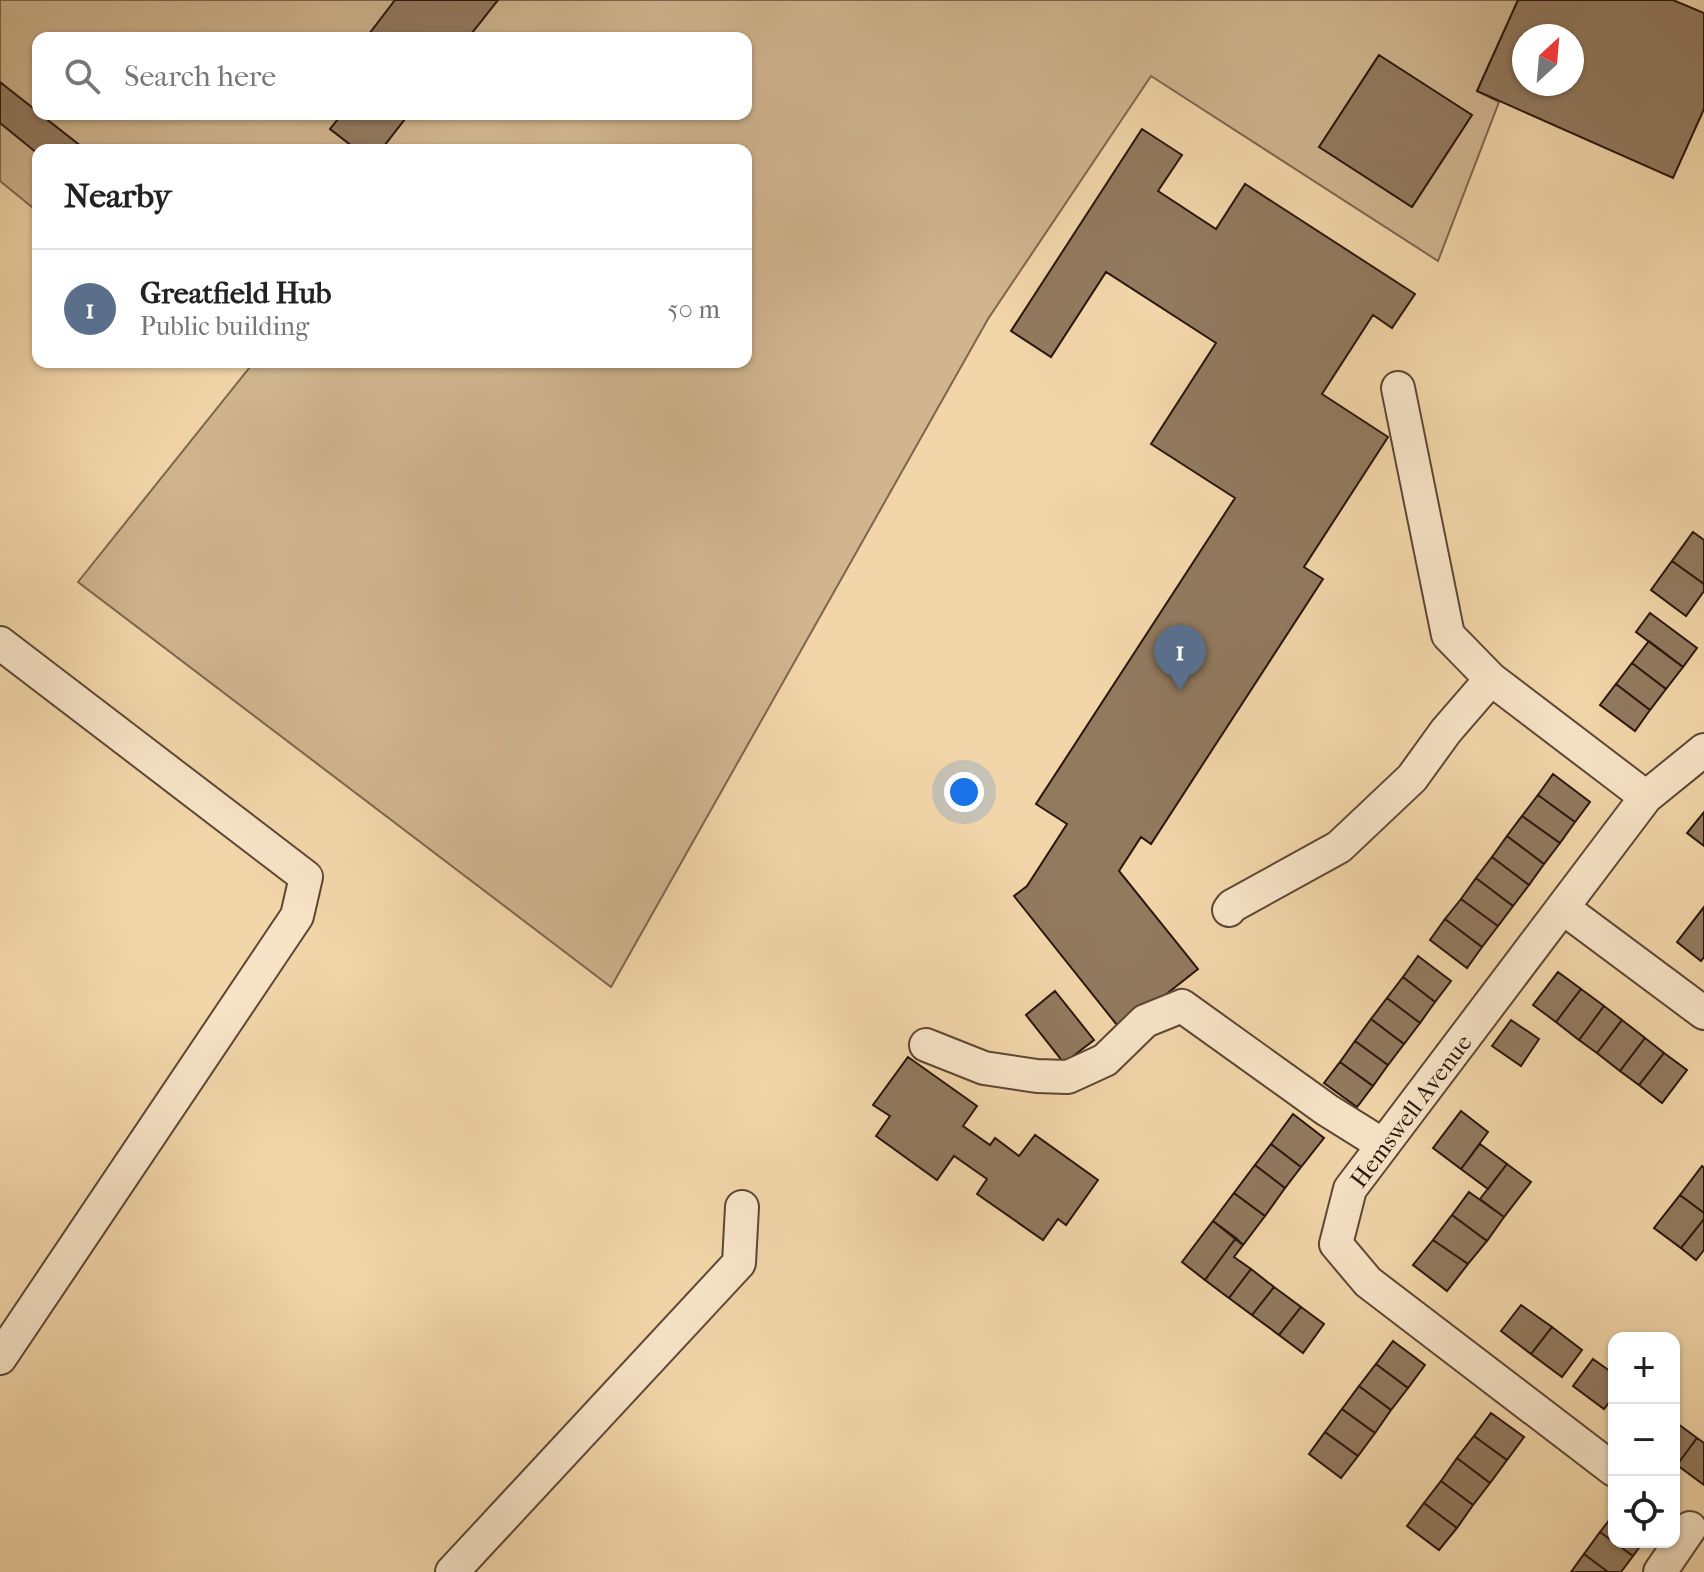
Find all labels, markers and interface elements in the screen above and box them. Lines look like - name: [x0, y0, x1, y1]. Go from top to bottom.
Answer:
- north arrow: [1512, 24, 1584, 96]
- search box: [32, 32, 752, 120]
- icon: search: [60, 54, 104, 98]
- text: Search here: [124, 59, 276, 94]
- text: Nearby: [64, 176, 171, 216]
- text: Greatfield Hub: [140, 276, 332, 311]
- text: 1: [85, 294, 95, 325]
- text: 50 m: [667, 294, 720, 325]
- text: Public building: [140, 311, 309, 342]
- pin: 1: [1154, 625, 1206, 691]
- your location: [944, 772, 984, 812]
- street label: Hemswell Avenue: [1344, 1029, 1478, 1193]
- map controls: [1608, 1332, 1680, 1548]
- button: +: [1608, 1332, 1680, 1404]
- button: −: [1608, 1404, 1680, 1476]
- button: locate: [1608, 1476, 1680, 1548]

